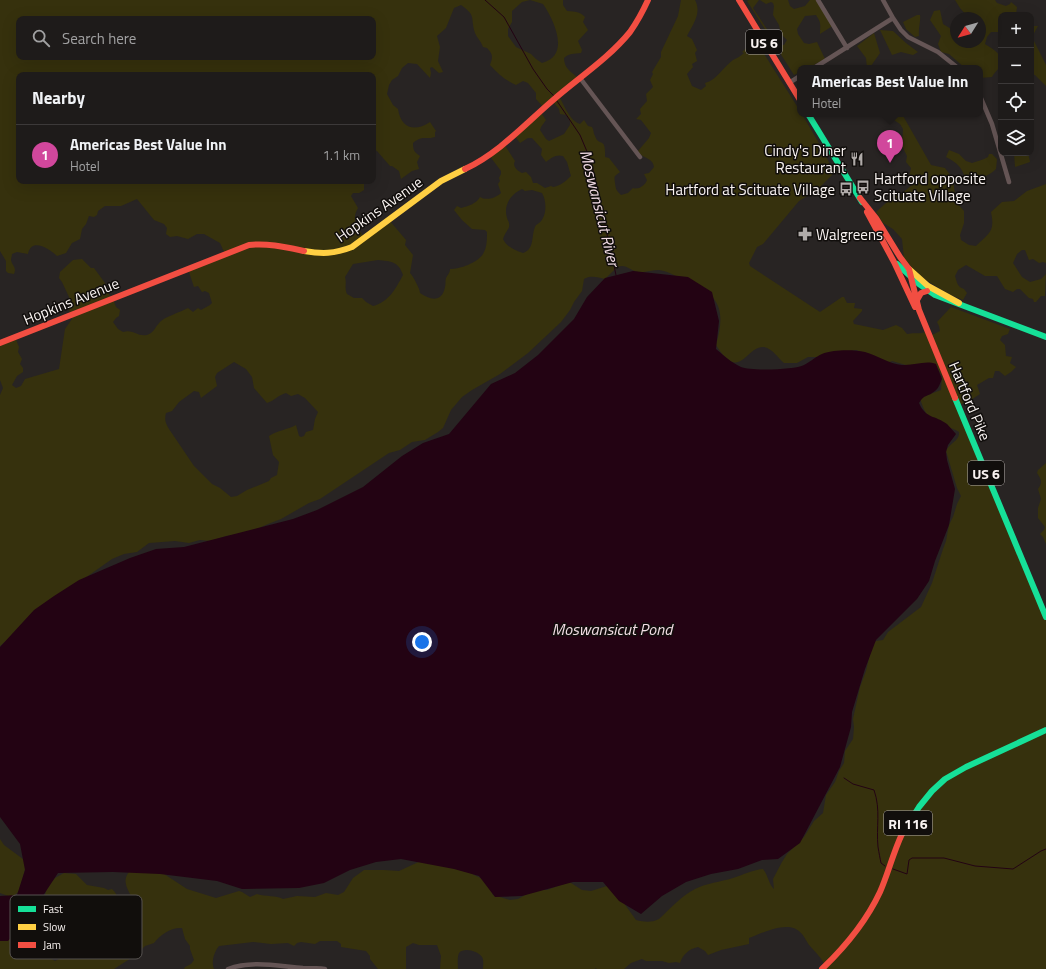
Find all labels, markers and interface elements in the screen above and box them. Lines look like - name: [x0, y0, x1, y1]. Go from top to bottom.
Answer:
- north arrow: [950, 12, 986, 48]
- map controls: [998, 12, 1034, 156]
- button: +: [998, 12, 1034, 48]
- search box: [16, 16, 376, 60]
- icon: search: [30, 27, 52, 49]
- text: Search here: [62, 27, 136, 50]
- road number: US 6: [746, 30, 782, 54]
- button: −: [998, 48, 1034, 84]
- popup: [797, 65, 983, 117]
- text: Americas Best Value Inn: [812, 70, 968, 93]
- button: locate: [998, 84, 1034, 120]
- text: Nearby: [32, 85, 85, 111]
- text: Hotel: [812, 93, 841, 113]
- button: layers: [998, 120, 1034, 156]
- pin: 1: [877, 130, 903, 163]
- text: Americas Best Value Inn: [70, 133, 227, 156]
- place label: Cindy's Diner Restaurant: [764, 139, 847, 179]
- text: 1: [41, 145, 49, 165]
- text: 1.1 km: [323, 145, 360, 165]
- water label: Moswansicut River: [574, 147, 627, 271]
- restaurant icon: Cindy's Diner Restaurant: [849, 151, 865, 167]
- text: Hotel: [70, 156, 100, 176]
- place label: Hartford opposite Scituate Village: [874, 167, 986, 207]
- street label: Hopkins Avenue: [331, 170, 427, 248]
- place label: Hartford at Scituate Village: [665, 178, 835, 201]
- bus stop icon: Hartford opposite Scituate Village: [855, 179, 871, 195]
- bus stop icon: Hartford at Scituate Village: [838, 181, 854, 197]
- place label: Walgreens: [816, 223, 883, 246]
- pharmacy icon: Walgreens: [797, 226, 813, 242]
- street label: Hopkins Avenue: [20, 271, 122, 331]
- street label: Hartford Pike: [943, 358, 997, 444]
- road number: US 6: [968, 461, 1004, 485]
- water label: Moswansicut Pond: [552, 617, 674, 641]
- your location: [412, 632, 432, 652]
- road number: RI 116: [884, 811, 932, 835]
- legend: [10, 895, 142, 959]
- text: Fast: [43, 901, 63, 917]
- text: Slow: [43, 919, 66, 935]
- text: Jam: [43, 937, 61, 953]

